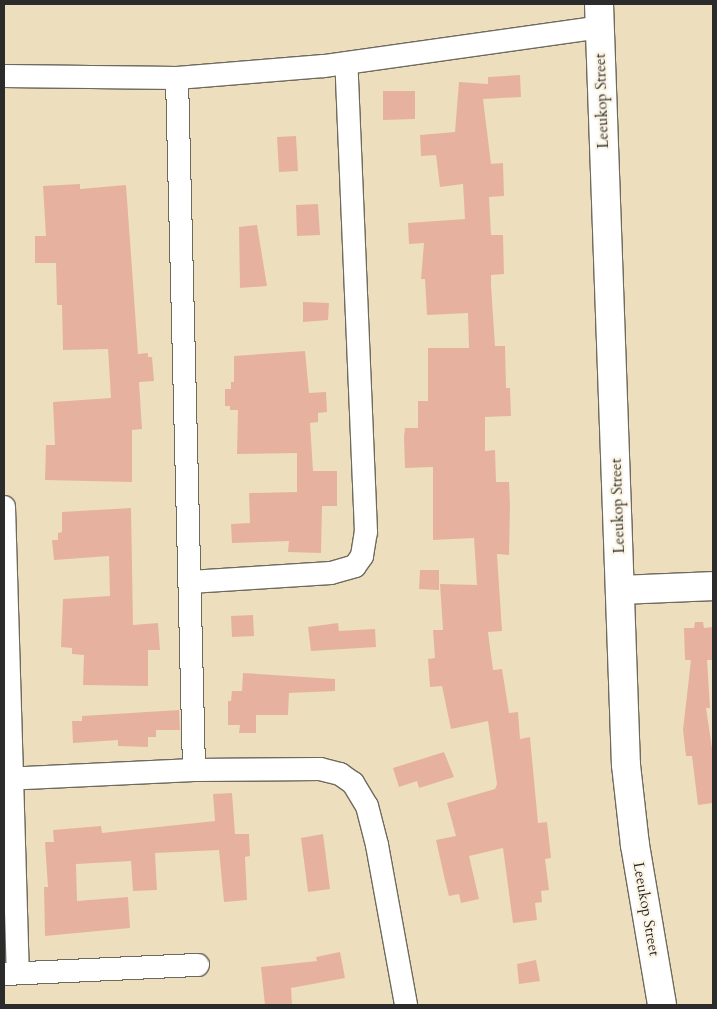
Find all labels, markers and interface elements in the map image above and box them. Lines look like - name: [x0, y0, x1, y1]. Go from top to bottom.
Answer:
- street label: Leeukop Street: [591, 53, 613, 149]
- street label: Leeukop Street: [607, 458, 629, 554]
- street label: Leeukop Street: [629, 861, 663, 957]

